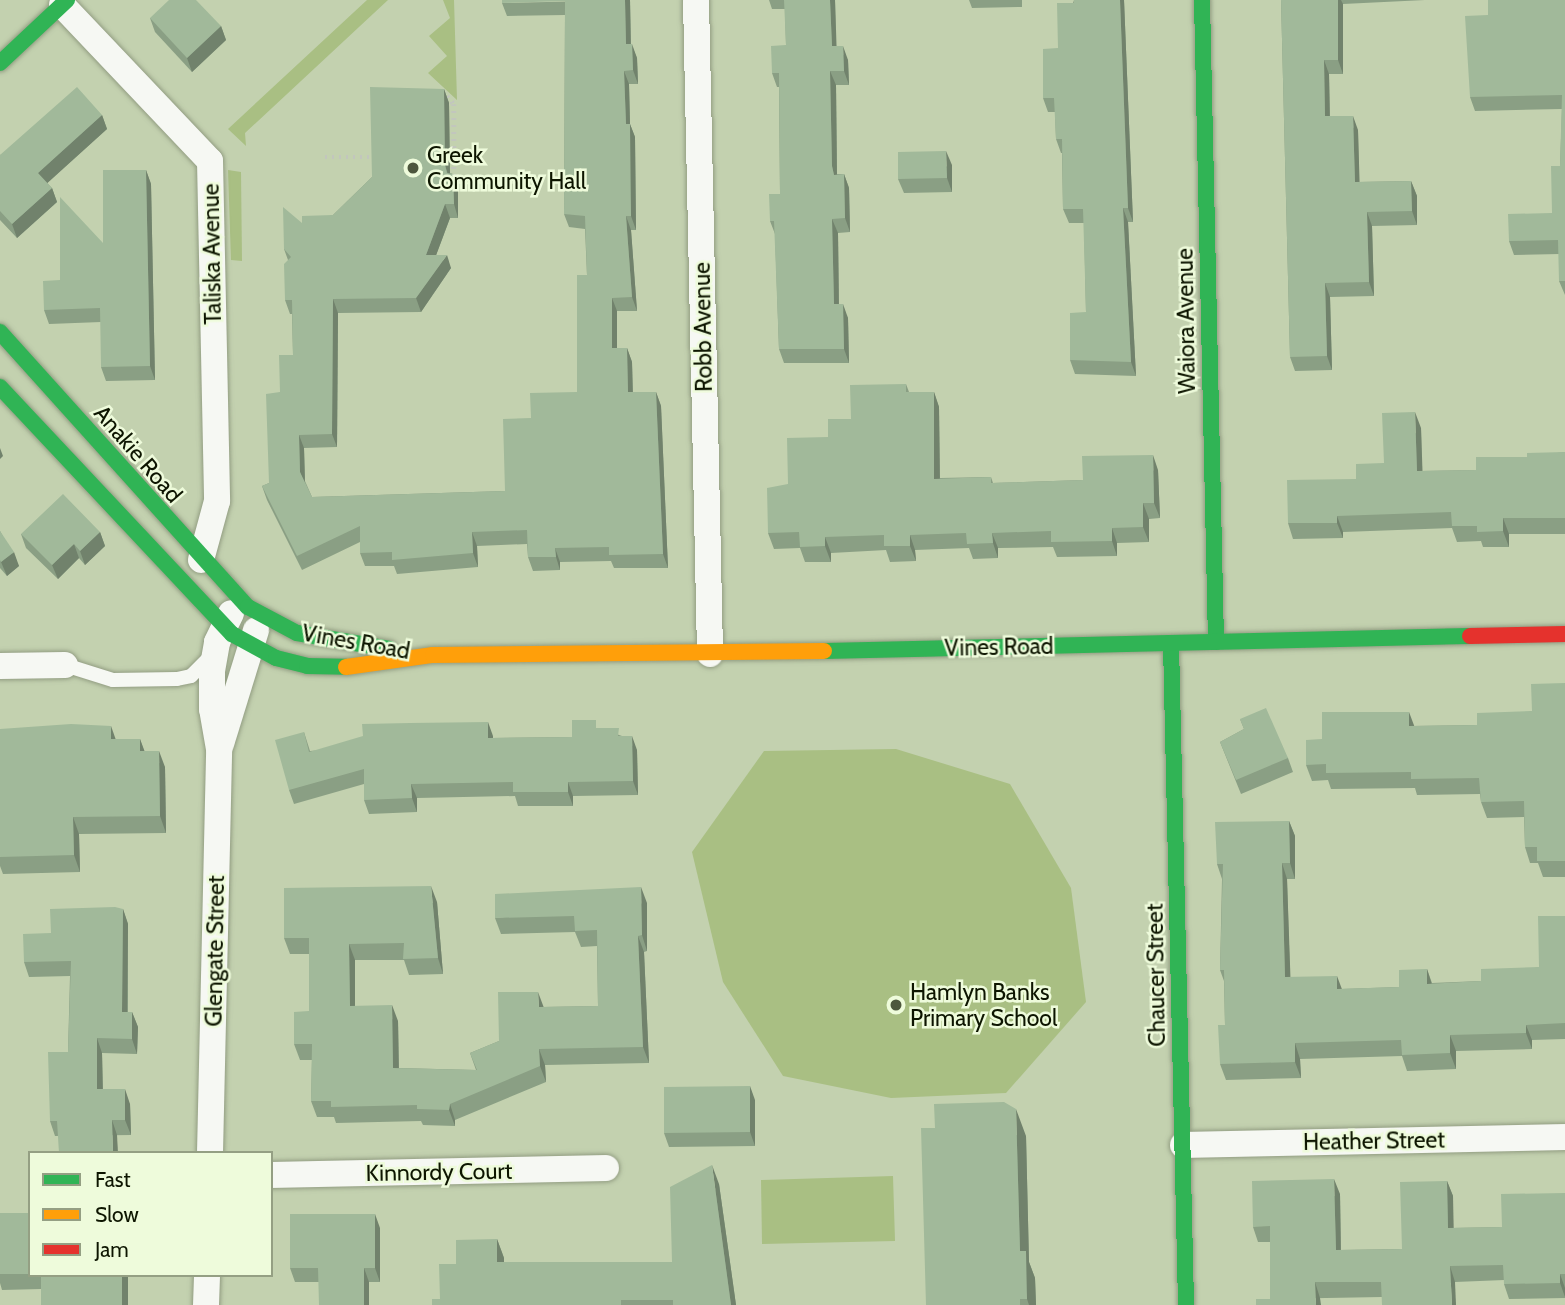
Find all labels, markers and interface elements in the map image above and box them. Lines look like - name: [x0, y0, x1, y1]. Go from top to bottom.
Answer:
- place label: Greek Community Hall: [427, 141, 586, 195]
- marker: Greek Community Hall: [405, 160, 421, 176]
- street label: Taliska Avenue: [197, 183, 227, 325]
- street label: Waiora Avenue: [1171, 248, 1201, 394]
- street label: Robb Avenue: [688, 262, 718, 392]
- street label: Anakie Road: [88, 400, 188, 508]
- street label: Vines Road: [300, 619, 412, 665]
- street label: Vines Road: [944, 632, 1054, 662]
- street label: Glengate Street: [200, 875, 230, 1027]
- street label: Chaucer Street: [1141, 903, 1171, 1047]
- place label: Hamlyn Banks Primary School: [910, 978, 1057, 1032]
- marker: Hamlyn Banks Primary School: [888, 997, 904, 1013]
- street label: Heather Street: [1303, 1126, 1445, 1156]
- legend: [28, 1151, 273, 1277]
- street label: Kinnordy Court: [365, 1157, 513, 1187]
- text: Fast: [95, 1167, 131, 1192]
- text: Slow: [95, 1202, 139, 1227]
- text: Jam: [95, 1237, 129, 1262]

